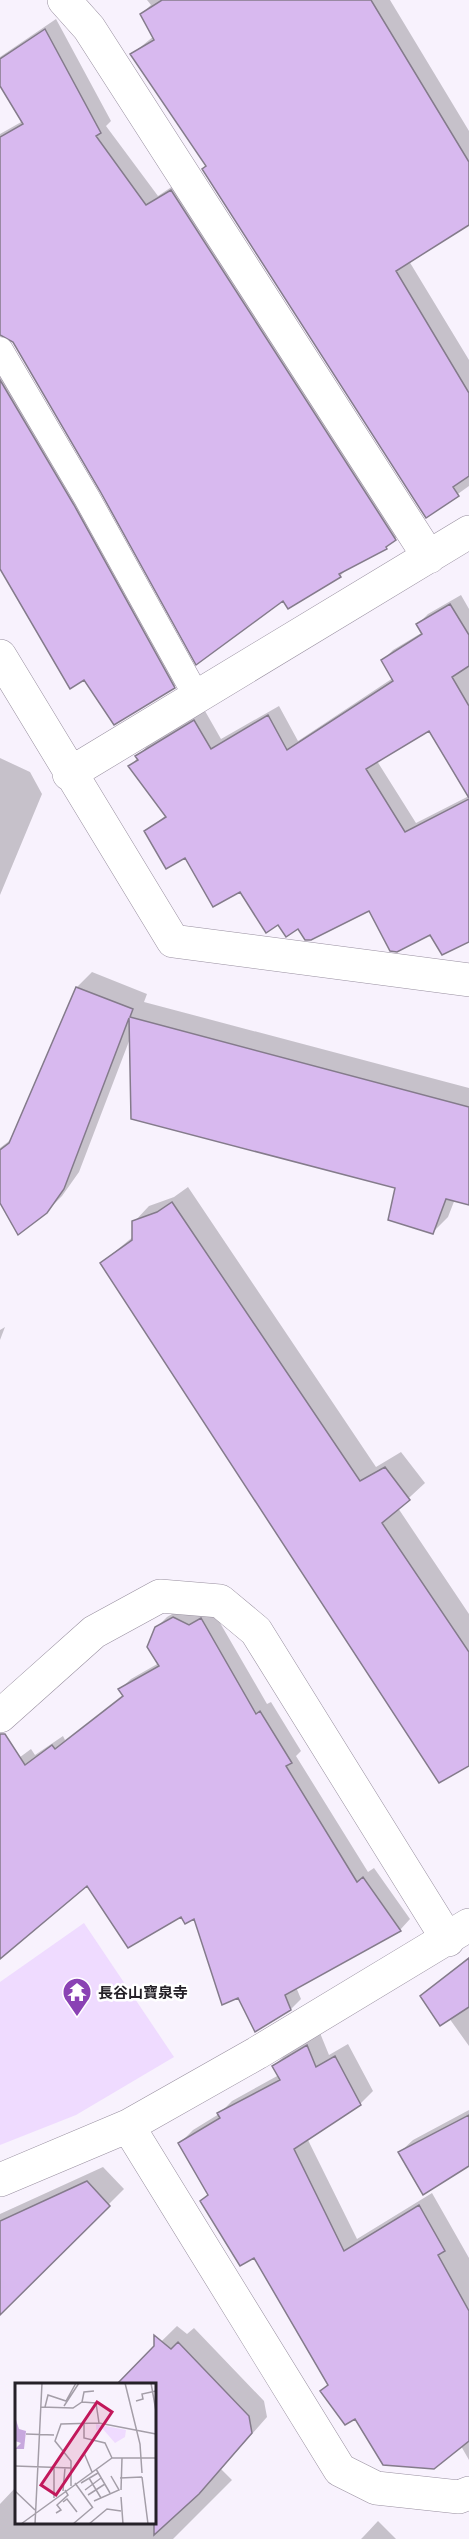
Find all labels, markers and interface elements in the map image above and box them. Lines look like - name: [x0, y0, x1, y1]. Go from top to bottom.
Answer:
- temple icon: 長谷山寶泉寺: [61, 1976, 93, 2018]
- place label: 長谷山寶泉寺: [98, 1983, 188, 2002]
- inset map: [15, 2383, 156, 2524]

